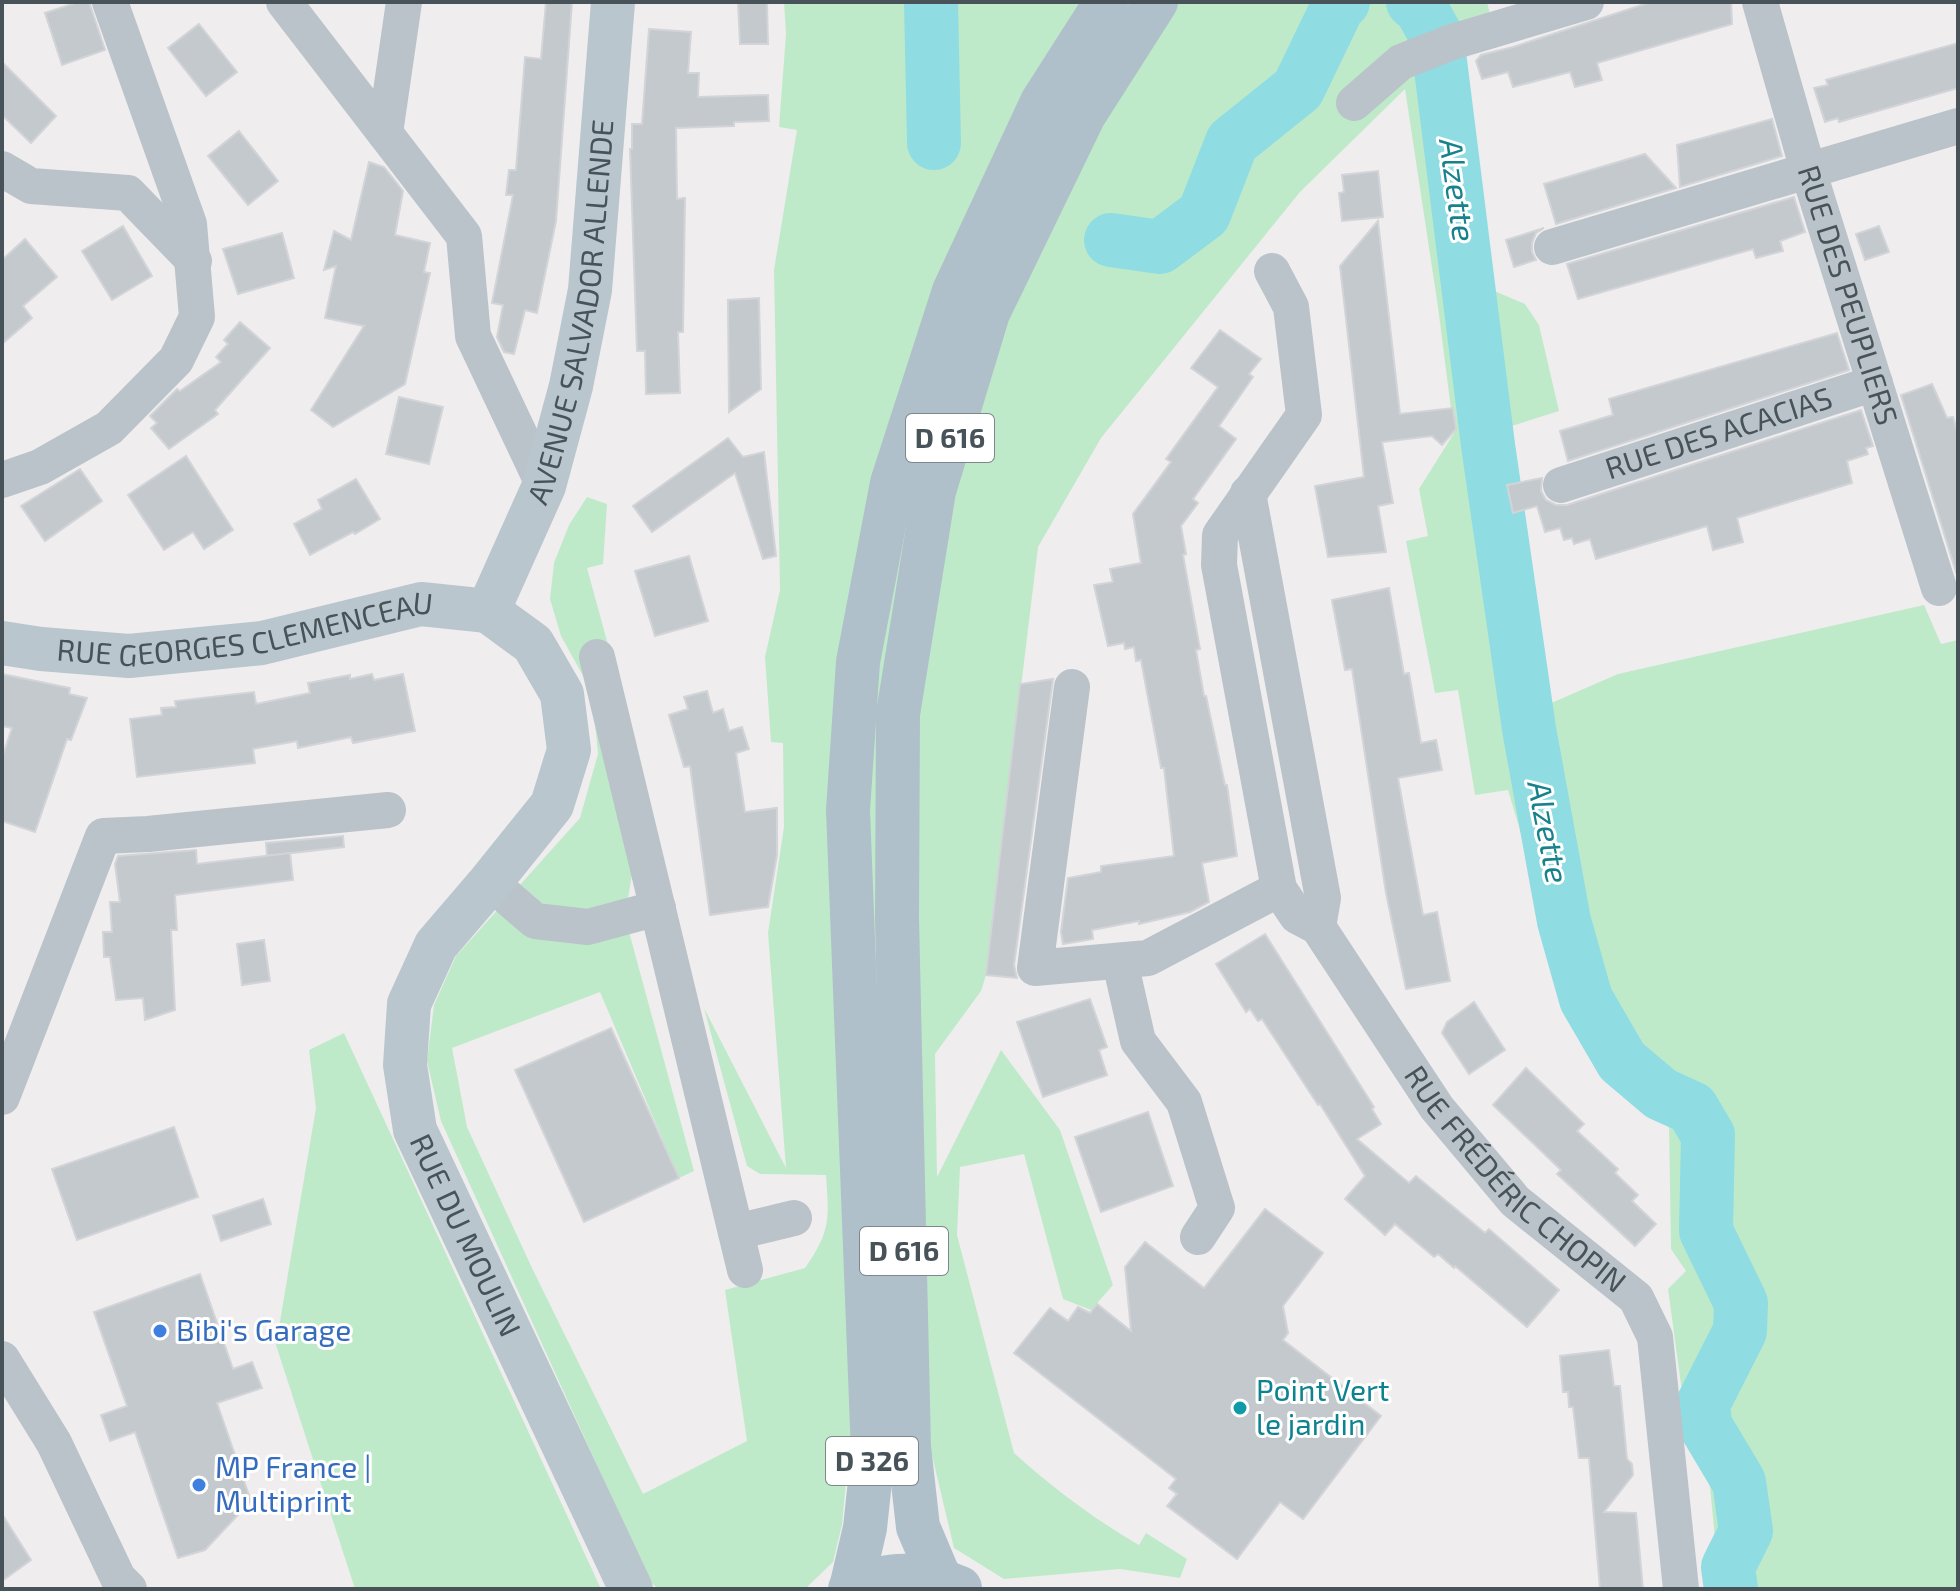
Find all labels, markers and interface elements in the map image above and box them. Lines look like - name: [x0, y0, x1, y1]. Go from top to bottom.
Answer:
- street label: AVENUE SALVADOR ALLENDE: [518, 118, 620, 509]
- water label: Alzette: [1433, 135, 1485, 244]
- street label: RUE DES PEUPLIERS: [1792, 160, 1907, 429]
- street label: RUE DES ACACIAS: [1600, 378, 1836, 485]
- road number: D 616: [906, 414, 994, 462]
- street label: RUE GEORGES CLEMENCEAU: [56, 583, 435, 673]
- water label: Alzette: [1521, 776, 1579, 886]
- street label: RUE FRÉDÉRIC CHOPIN: [1398, 1058, 1634, 1299]
- street label: RUE DU MOULIN: [404, 1128, 530, 1342]
- road number: D 616: [860, 1227, 948, 1275]
- place label: Bibi's Garage: [176, 1311, 351, 1347]
- marker: Bibi's Garage: [151, 1322, 169, 1340]
- place label: Point Vert le jardin: [1256, 1371, 1390, 1441]
- marker: Point Vert le jardin: [1231, 1399, 1249, 1417]
- road number: D 326: [826, 1437, 918, 1485]
- place label: MP France | Multiprint: [215, 1448, 371, 1518]
- marker: MP France | Multiprint: [190, 1476, 208, 1494]

